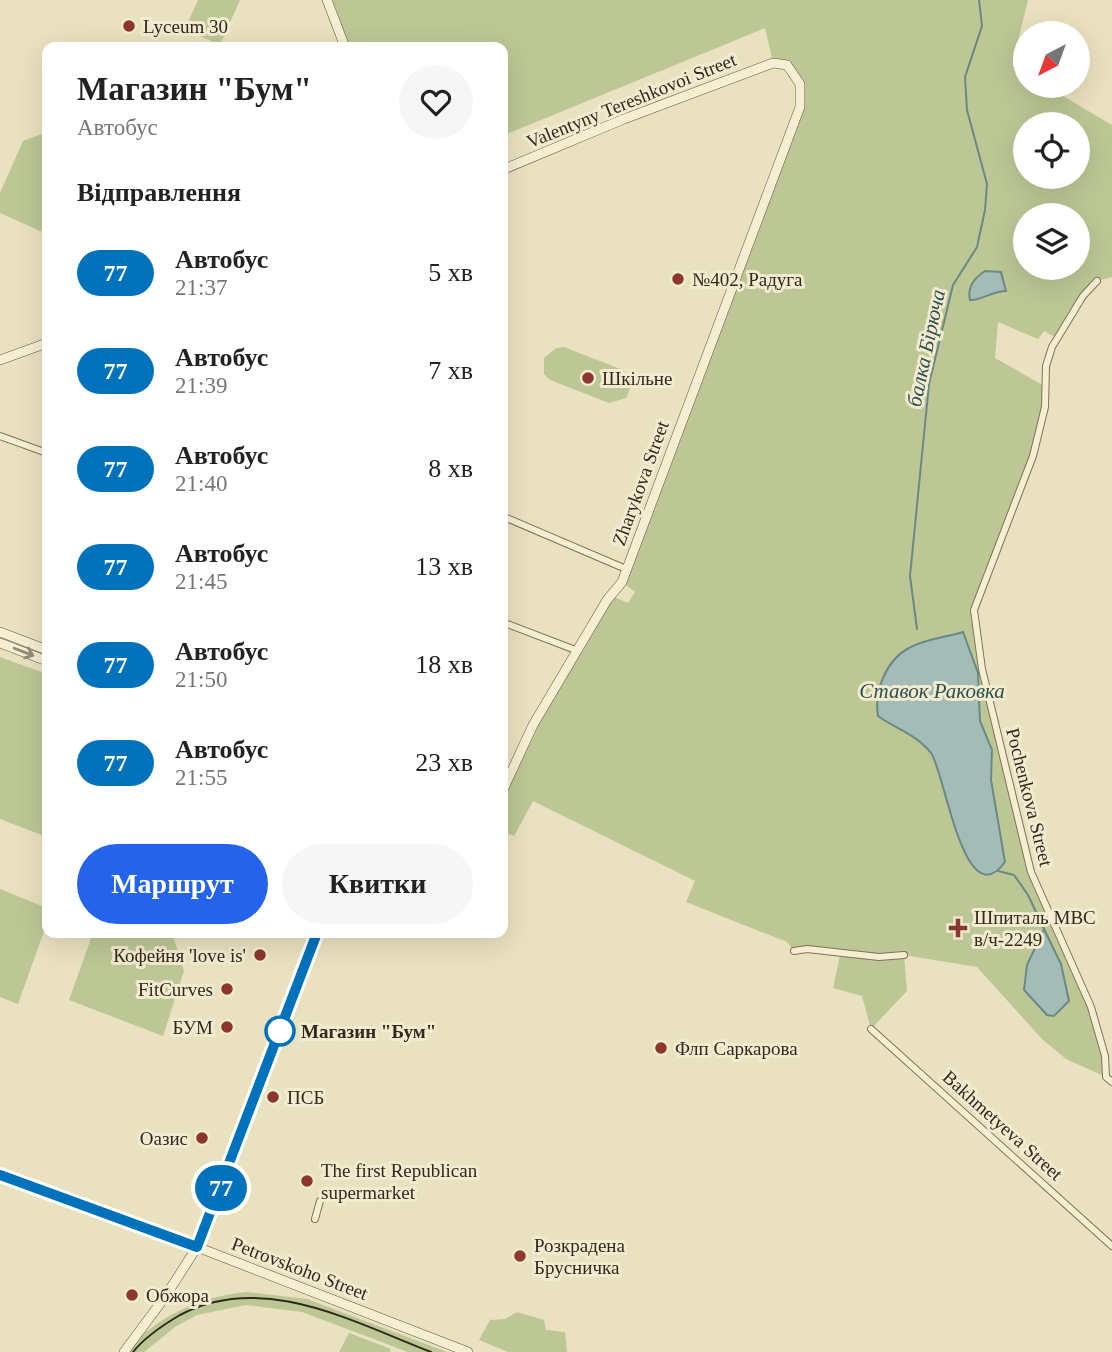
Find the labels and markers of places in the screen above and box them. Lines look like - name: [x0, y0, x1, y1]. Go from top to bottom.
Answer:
- place label: Lyceum 30: [143, 16, 228, 37]
- marker: Lyceum 30: [121, 18, 137, 34]
- place label: №402, Радуга: [692, 269, 803, 290]
- marker: №402, Радуга: [670, 271, 686, 287]
- place label: Шкільне: [602, 368, 672, 389]
- marker: Шкільне: [580, 370, 596, 386]
- place label: Шпиталь МВС в/ч-2249: [974, 907, 1096, 950]
- marker: Шпиталь МВС в/ч-2249: [948, 918, 968, 938]
- place label: Кофейня 'love is': [113, 945, 246, 966]
- marker: Кофейня 'love is': [252, 947, 268, 963]
- place label: FitCurves: [138, 979, 213, 1000]
- marker: FitCurves: [219, 981, 235, 997]
- marker: Магазин "Бум": [265, 1016, 295, 1046]
- place label: БУМ: [172, 1017, 213, 1038]
- marker: БУМ: [219, 1019, 235, 1035]
- place label: Магазин "Бум": [301, 1021, 436, 1042]
- place label: Флп Саркарова: [675, 1038, 798, 1059]
- marker: Флп Саркарова: [653, 1040, 669, 1056]
- place label: ПСБ: [287, 1087, 324, 1108]
- marker: ПСБ: [265, 1089, 281, 1105]
- place label: Оазис: [140, 1128, 188, 1149]
- marker: Оазис: [194, 1130, 210, 1146]
- place label: The first Republican supermarket: [321, 1160, 478, 1203]
- marker: The first Republican supermarket: [299, 1173, 315, 1189]
- place label: Розкрадена Брусничка: [534, 1235, 626, 1278]
- marker: Розкрадена Брусничка: [512, 1248, 528, 1264]
- place label: Обжора: [146, 1285, 210, 1306]
- marker: Обжора: [124, 1287, 140, 1303]

